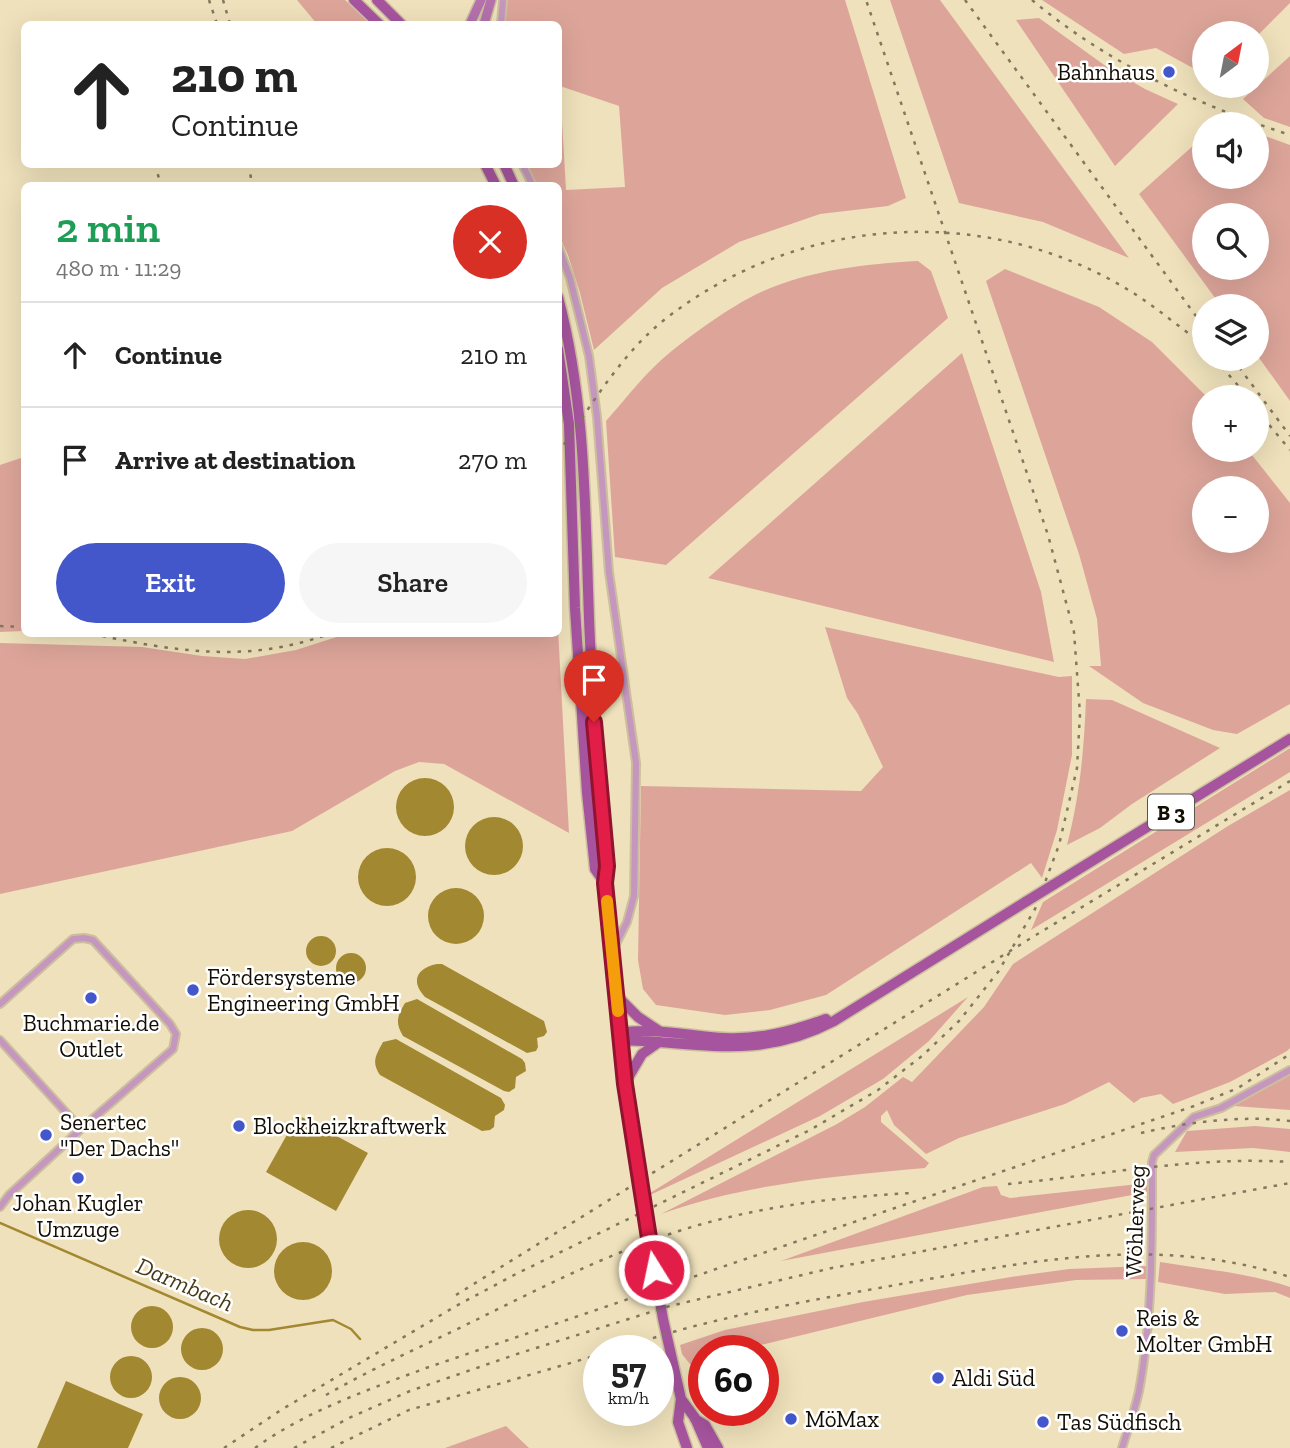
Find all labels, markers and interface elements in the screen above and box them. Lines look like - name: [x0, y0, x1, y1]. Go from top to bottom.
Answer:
- north arrow: [1192, 21, 1269, 98]
- map controls: [1192, 21, 1269, 553]
- text: 210 m: [171, 46, 297, 105]
- icon: ahead: [56, 49, 147, 140]
- place label: Bahnhaus: [1057, 58, 1155, 86]
- marker: Bahnhaus: [1161, 64, 1177, 80]
- text: Continue: [171, 106, 299, 144]
- button: sound: [1192, 112, 1269, 189]
- text: 2 min: [56, 202, 160, 253]
- button: search: [1192, 203, 1269, 280]
- button: close: [453, 205, 527, 279]
- text: 480 m · 11:29: [56, 254, 182, 282]
- button: layers: [1192, 294, 1269, 371]
- icon: ahead: [56, 336, 94, 374]
- text: Continue: [115, 339, 222, 371]
- text: 210 m: [460, 339, 527, 371]
- button: +: [1192, 385, 1269, 462]
- icon: arrive: [56, 441, 94, 479]
- text: Arrive at destination: [115, 444, 355, 476]
- text: 270 m: [458, 444, 527, 476]
- button: −: [1192, 476, 1269, 553]
- button: Exit: [56, 543, 285, 623]
- button: Share: [299, 543, 527, 623]
- pin: [564, 650, 624, 722]
- icon: arrive: [575, 661, 613, 699]
- road number: B 3: [1148, 794, 1194, 830]
- place label: Fördersysteme Engineering GmbH: [207, 963, 400, 1017]
- marker: Fördersysteme Engineering GmbH: [185, 982, 201, 998]
- marker: Buchmarie.de Outlet: [83, 990, 99, 1006]
- place label: Buchmarie.de Outlet: [23, 1009, 159, 1063]
- place label: Senertec "Der Dachs": [60, 1108, 179, 1162]
- place label: Blockheizkraftwerk: [253, 1112, 446, 1140]
- marker: Blockheizkraftwerk: [231, 1118, 247, 1134]
- marker: Senertec "Der Dachs": [38, 1127, 54, 1143]
- street label: Wöhlerweg: [1119, 1164, 1151, 1278]
- marker: Johan Kugler Umzuge: [70, 1170, 86, 1186]
- place label: Johan Kugler Umzuge: [13, 1189, 143, 1243]
- position arrow: [617, 1233, 691, 1307]
- water label: Darmbach: [132, 1251, 238, 1317]
- place label: Reis & Molter GmbH: [1136, 1304, 1272, 1358]
- marker: Reis & Molter GmbH: [1114, 1323, 1130, 1339]
- speed limit sign: 60: [688, 1335, 779, 1426]
- text: 57: [611, 1350, 646, 1392]
- place label: Aldi Süd: [952, 1364, 1035, 1392]
- marker: Aldi Süd: [930, 1370, 946, 1386]
- text: km/h: [608, 1387, 649, 1409]
- place label: MöMax: [805, 1405, 879, 1433]
- place label: Tas Südfisch: [1057, 1408, 1182, 1436]
- marker: MöMax: [783, 1411, 799, 1427]
- marker: Tas Südfisch: [1035, 1414, 1051, 1430]

